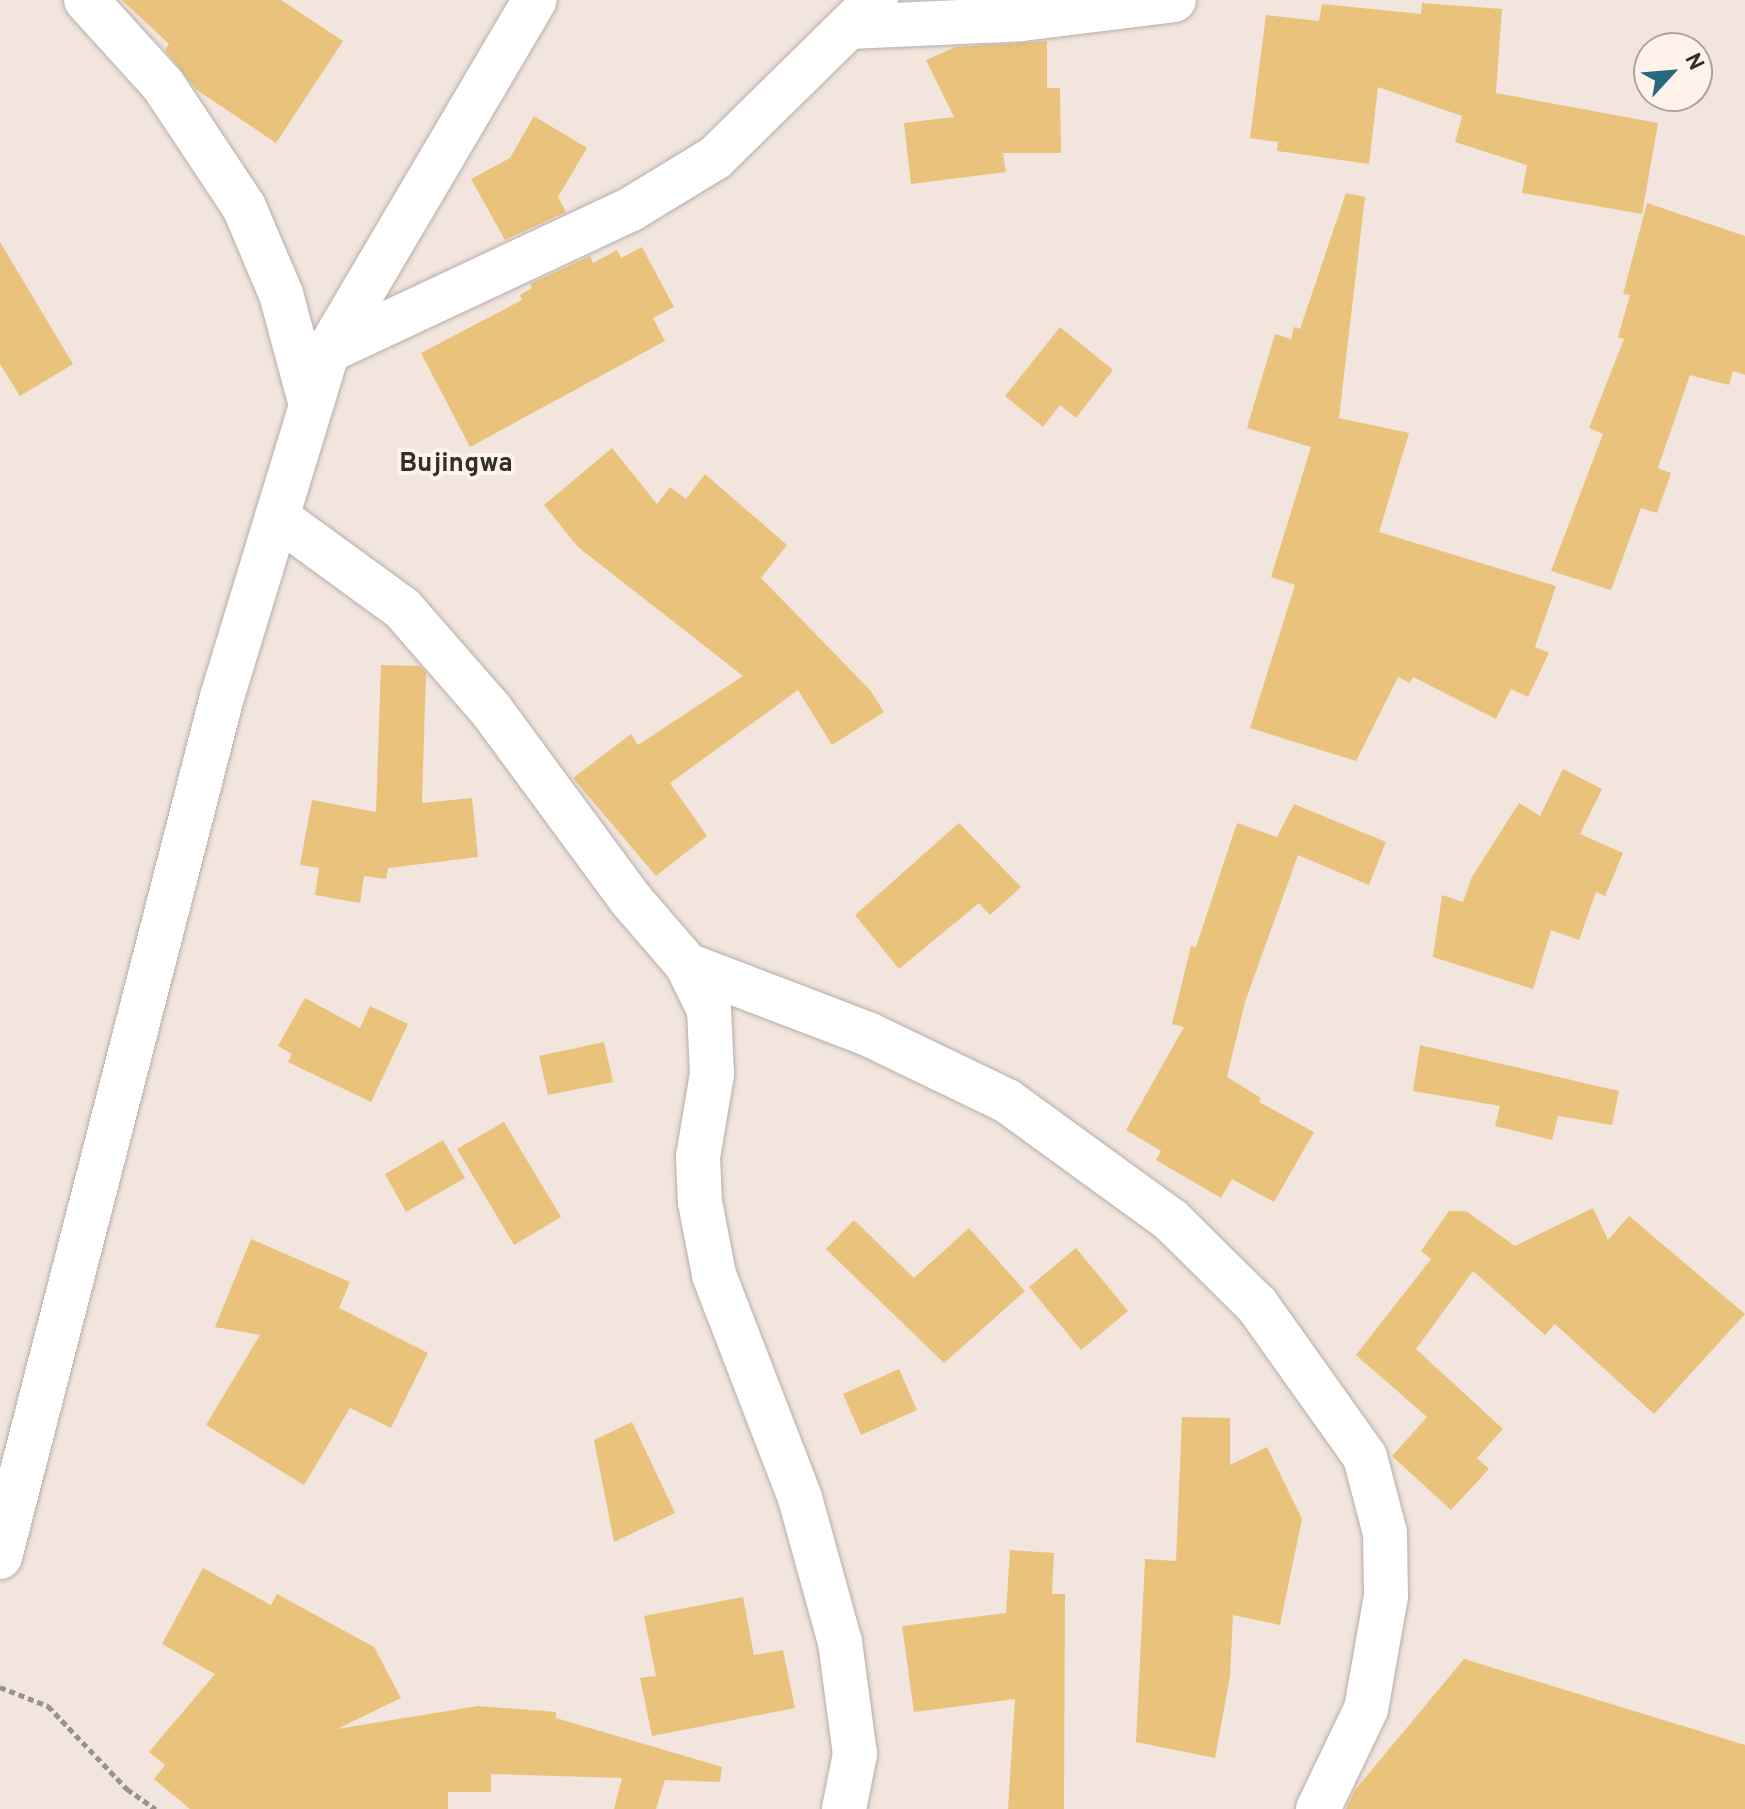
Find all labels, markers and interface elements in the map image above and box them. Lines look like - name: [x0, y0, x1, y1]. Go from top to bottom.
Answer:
- north arrow: [1633, 32, 1713, 112]
- text: N: [1678, 49, 1709, 75]
- district label: Bujingwa: [399, 449, 513, 481]

